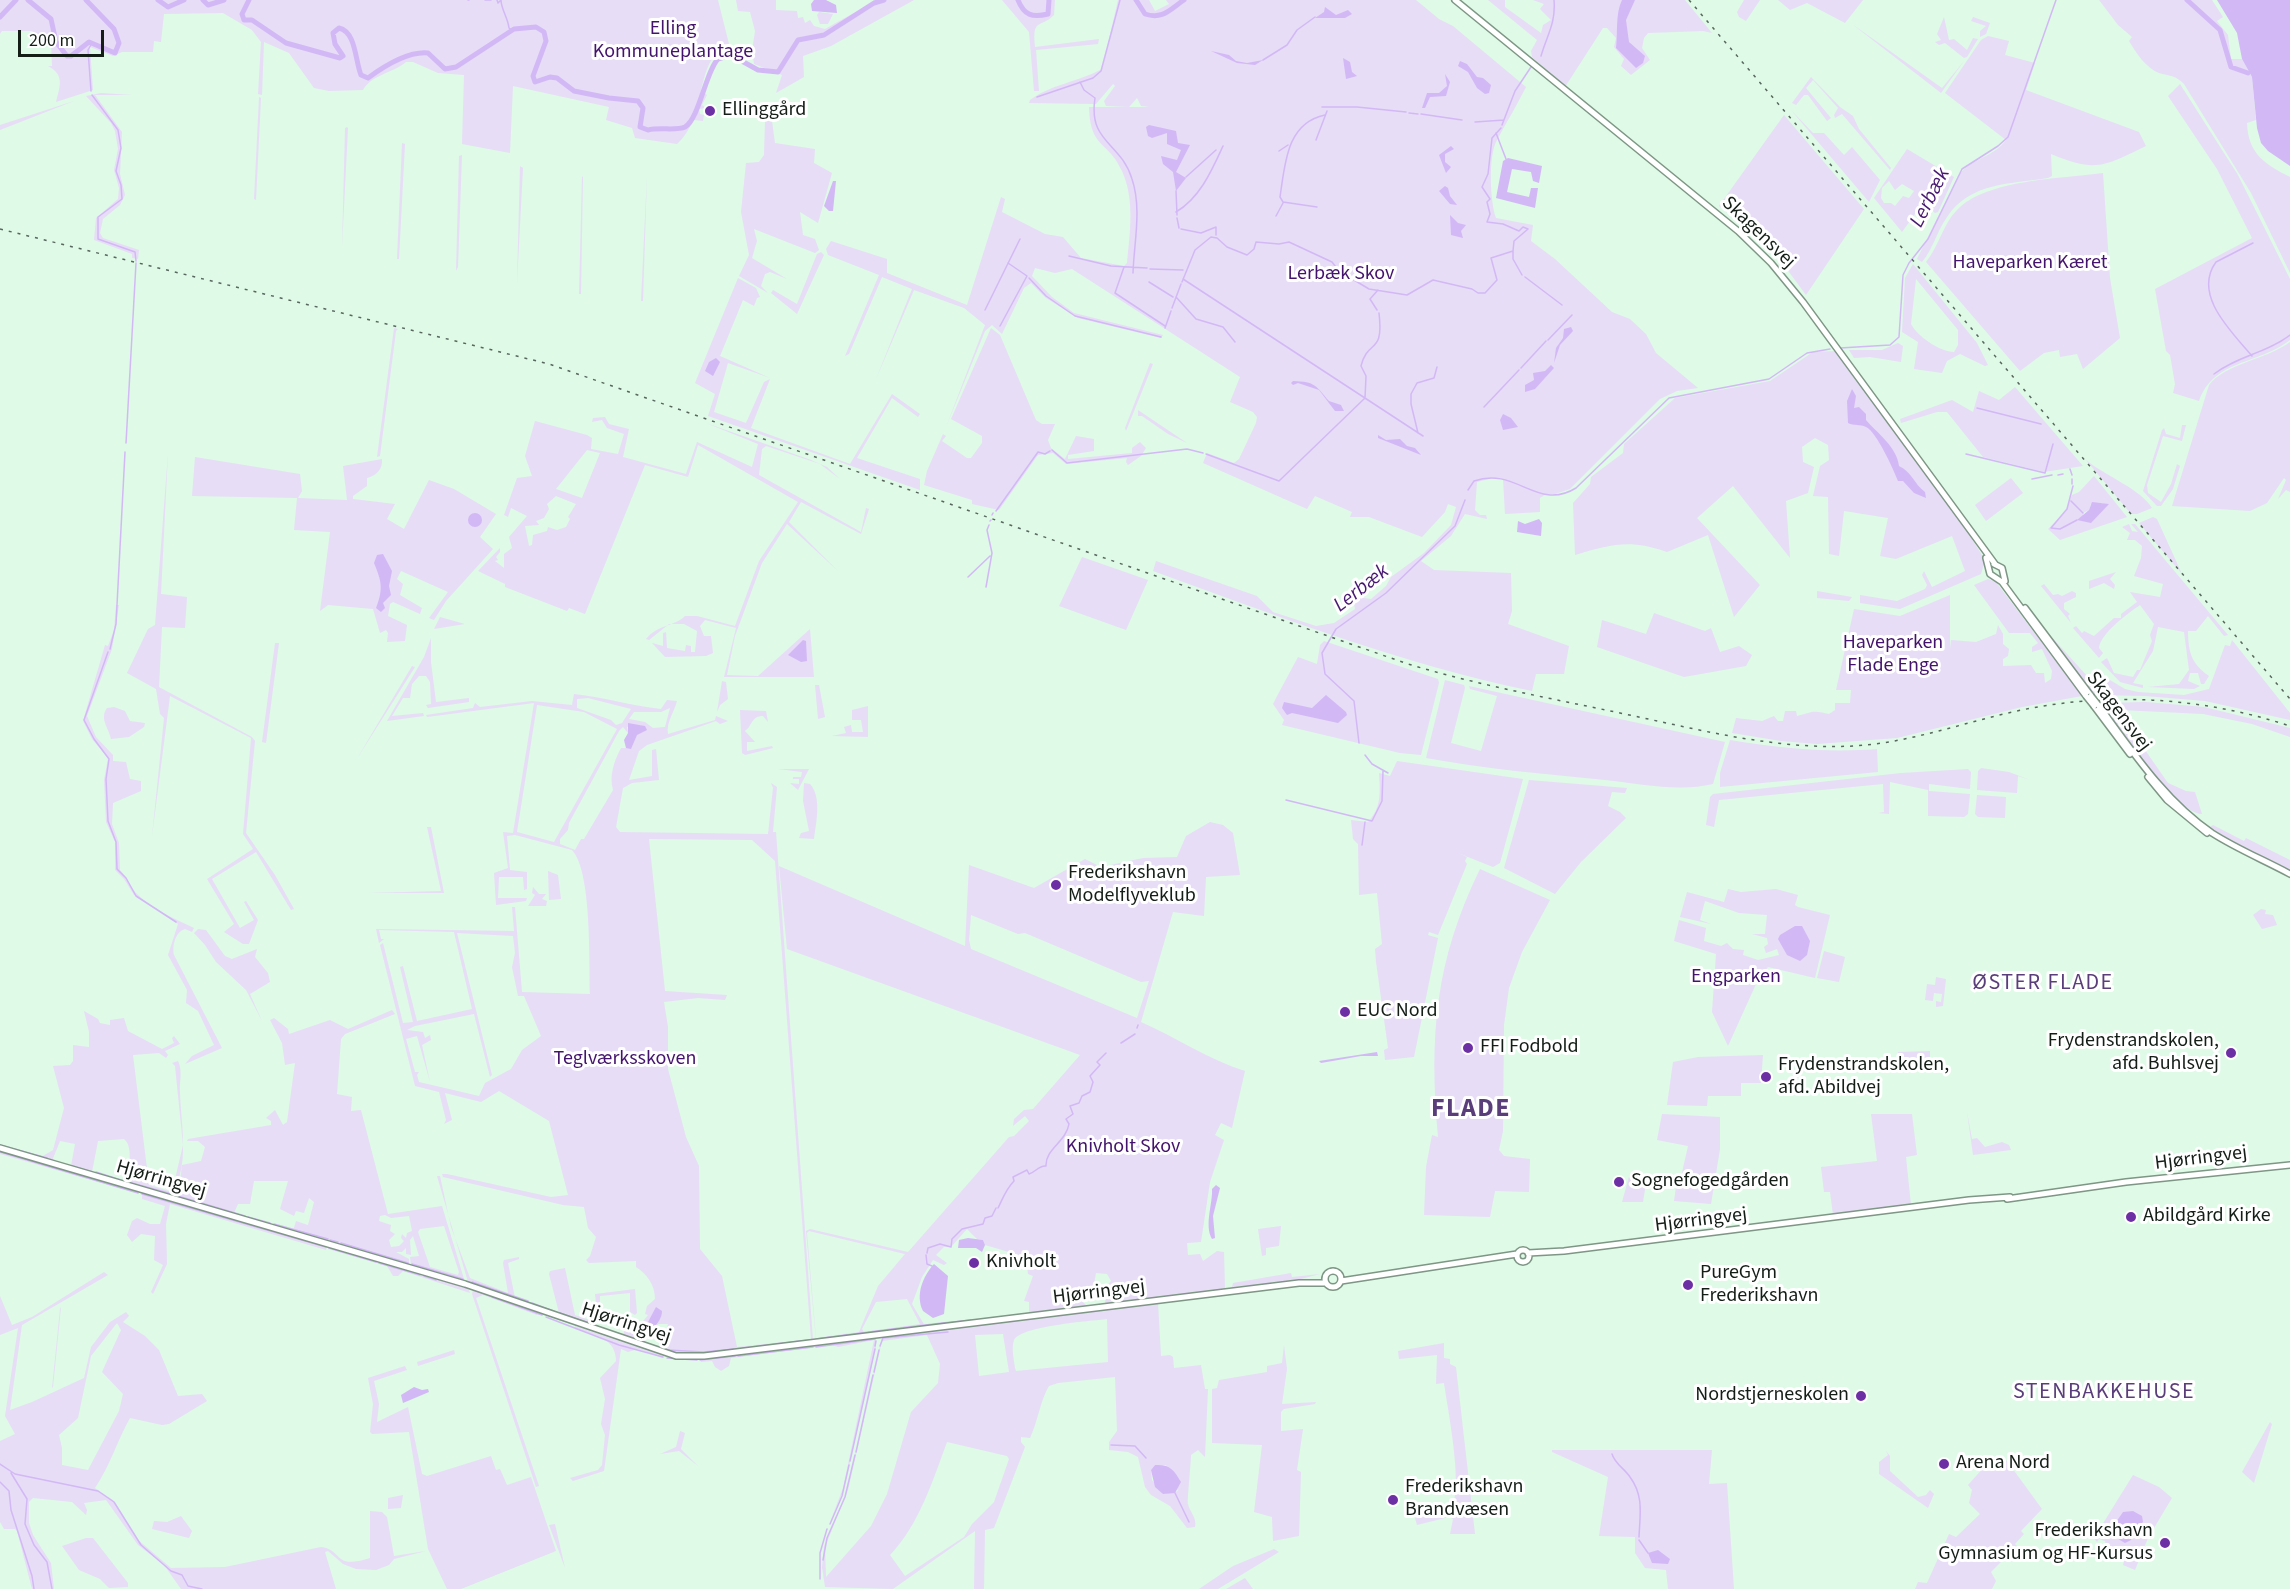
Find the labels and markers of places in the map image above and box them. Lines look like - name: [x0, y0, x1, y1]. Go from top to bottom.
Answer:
- place label: Ellinggård: [722, 99, 806, 123]
- marker: Ellinggård: [703, 104, 717, 118]
- place label: Frederikshavn Modelflyveklub: [1068, 862, 1196, 909]
- marker: Frederikshavn Modelflyveklub: [1049, 878, 1063, 892]
- place label: EUC Nord: [1357, 1000, 1437, 1024]
- marker: EUC Nord: [1338, 1005, 1352, 1019]
- place label: Frydenstrandskolen, afd. Buhlsvej: [2048, 1030, 2219, 1077]
- place label: FFI Fodbold: [1480, 1036, 1579, 1060]
- marker: FFI Fodbold: [1461, 1041, 1475, 1055]
- marker: Frydenstrandskolen, afd. Buhlsvej: [2224, 1046, 2238, 1060]
- place label: Frydenstrandskolen, afd. Abildvej: [1778, 1054, 1949, 1101]
- marker: Frydenstrandskolen, afd. Abildvej: [1759, 1070, 1773, 1084]
- place label: Sognefogedgården: [1631, 1170, 1789, 1194]
- marker: Sognefogedgården: [1612, 1175, 1626, 1189]
- place label: Abildgård Kirke: [2143, 1205, 2271, 1229]
- marker: Abildgård Kirke: [2124, 1210, 2138, 1224]
- place label: Knivholt: [986, 1251, 1056, 1275]
- marker: Knivholt: [967, 1256, 981, 1270]
- place label: PureGym Frederikshavn: [1700, 1262, 1819, 1309]
- marker: PureGym Frederikshavn: [1681, 1278, 1695, 1292]
- place label: Nordstjerneskolen: [1695, 1384, 1849, 1408]
- marker: Nordstjerneskolen: [1854, 1389, 1868, 1403]
- place label: Arena Nord: [1956, 1452, 2050, 1476]
- marker: Arena Nord: [1937, 1457, 1951, 1471]
- place label: Frederikshavn Brandvæsen: [1405, 1476, 1524, 1523]
- marker: Frederikshavn Brandvæsen: [1386, 1493, 1400, 1507]
- place label: Frederikshavn Gymnasium og HF-Kursus: [1938, 1520, 2153, 1567]
- marker: Frederikshavn Gymnasium og HF-Kursus: [2158, 1536, 2172, 1550]

